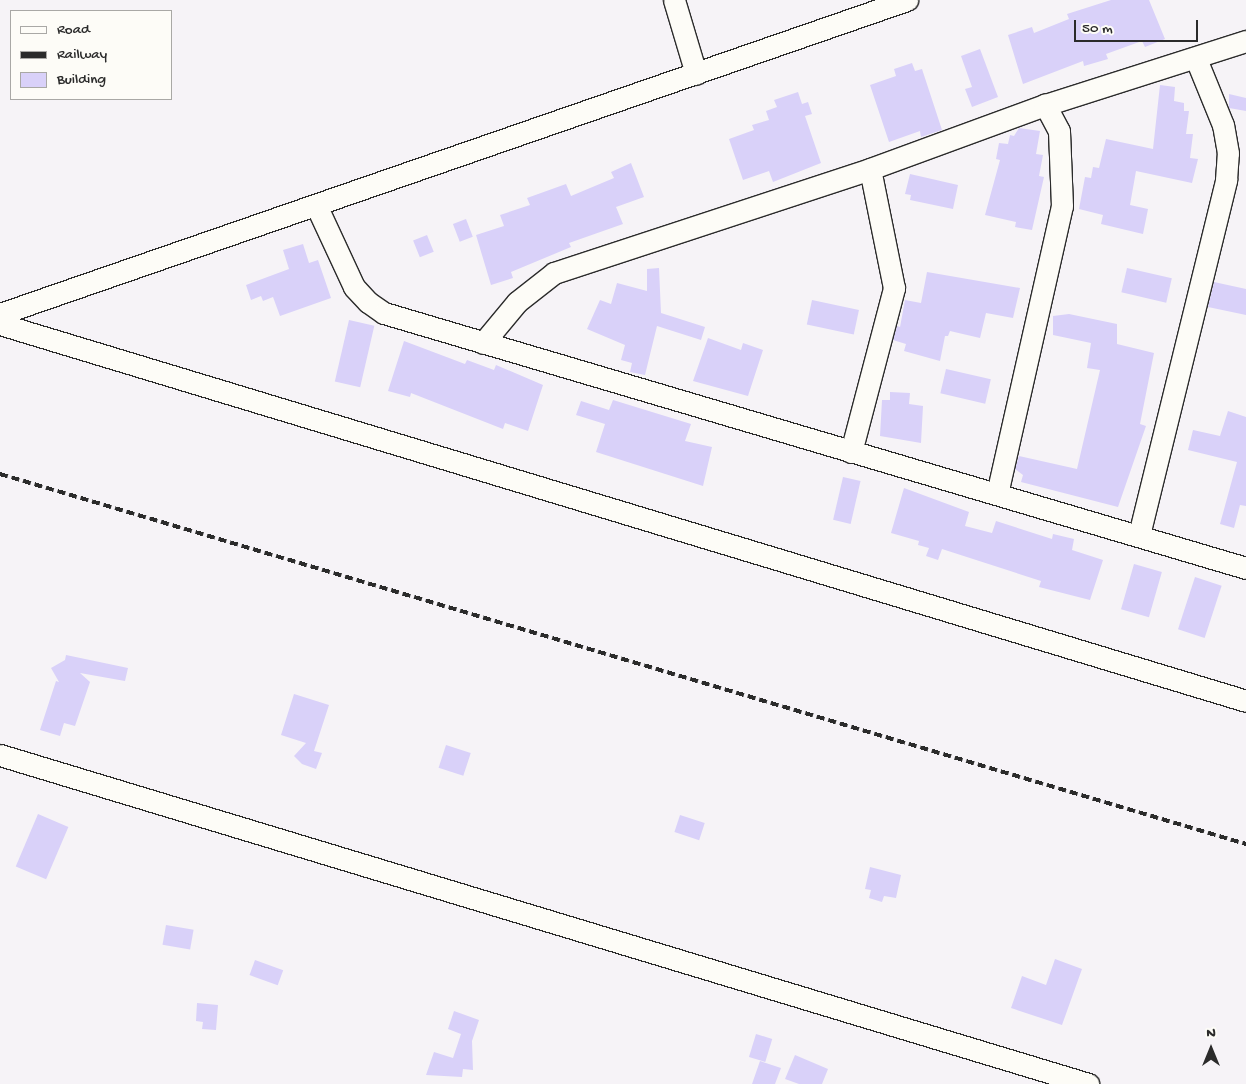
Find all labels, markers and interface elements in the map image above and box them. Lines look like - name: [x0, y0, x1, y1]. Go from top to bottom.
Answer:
- legend: [10, 10, 172, 100]
- scale bar: [1076, 10, 1200, 42]
- text: 50 m: [1082, 20, 1113, 38]
- text: Road: [57, 21, 90, 39]
- text: Railway: [57, 46, 107, 64]
- text: Building: [57, 71, 106, 89]
- north arrow: [1186, 1024, 1236, 1074]
- text: N: [1206, 1025, 1216, 1042]

